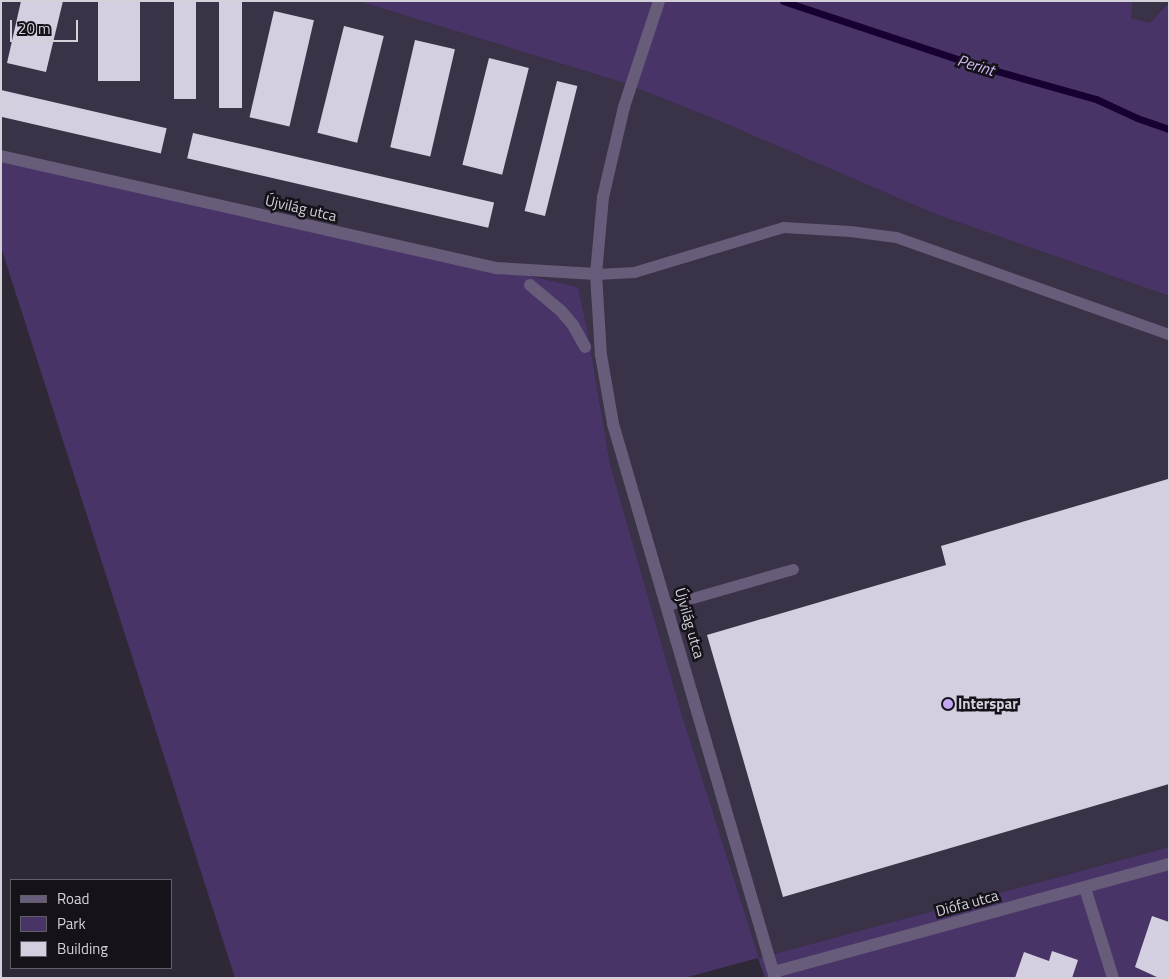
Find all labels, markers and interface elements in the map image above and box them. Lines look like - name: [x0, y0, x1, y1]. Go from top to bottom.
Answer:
- scale bar: [12, 10, 80, 42]
- text: 20 m: [18, 17, 51, 40]
- water label: Perint: [955, 50, 997, 80]
- street label: Újvilág utca: [264, 191, 338, 225]
- street label: Újvilág utca: [671, 586, 709, 660]
- place label: Interspar: [958, 695, 1018, 713]
- marker: Interspar: [942, 698, 954, 710]
- legend: [10, 879, 172, 969]
- street label: Diófa utca: [934, 886, 1000, 920]
- text: Road: [57, 887, 89, 910]
- text: Park: [57, 912, 86, 935]
- text: Building: [57, 937, 108, 960]

